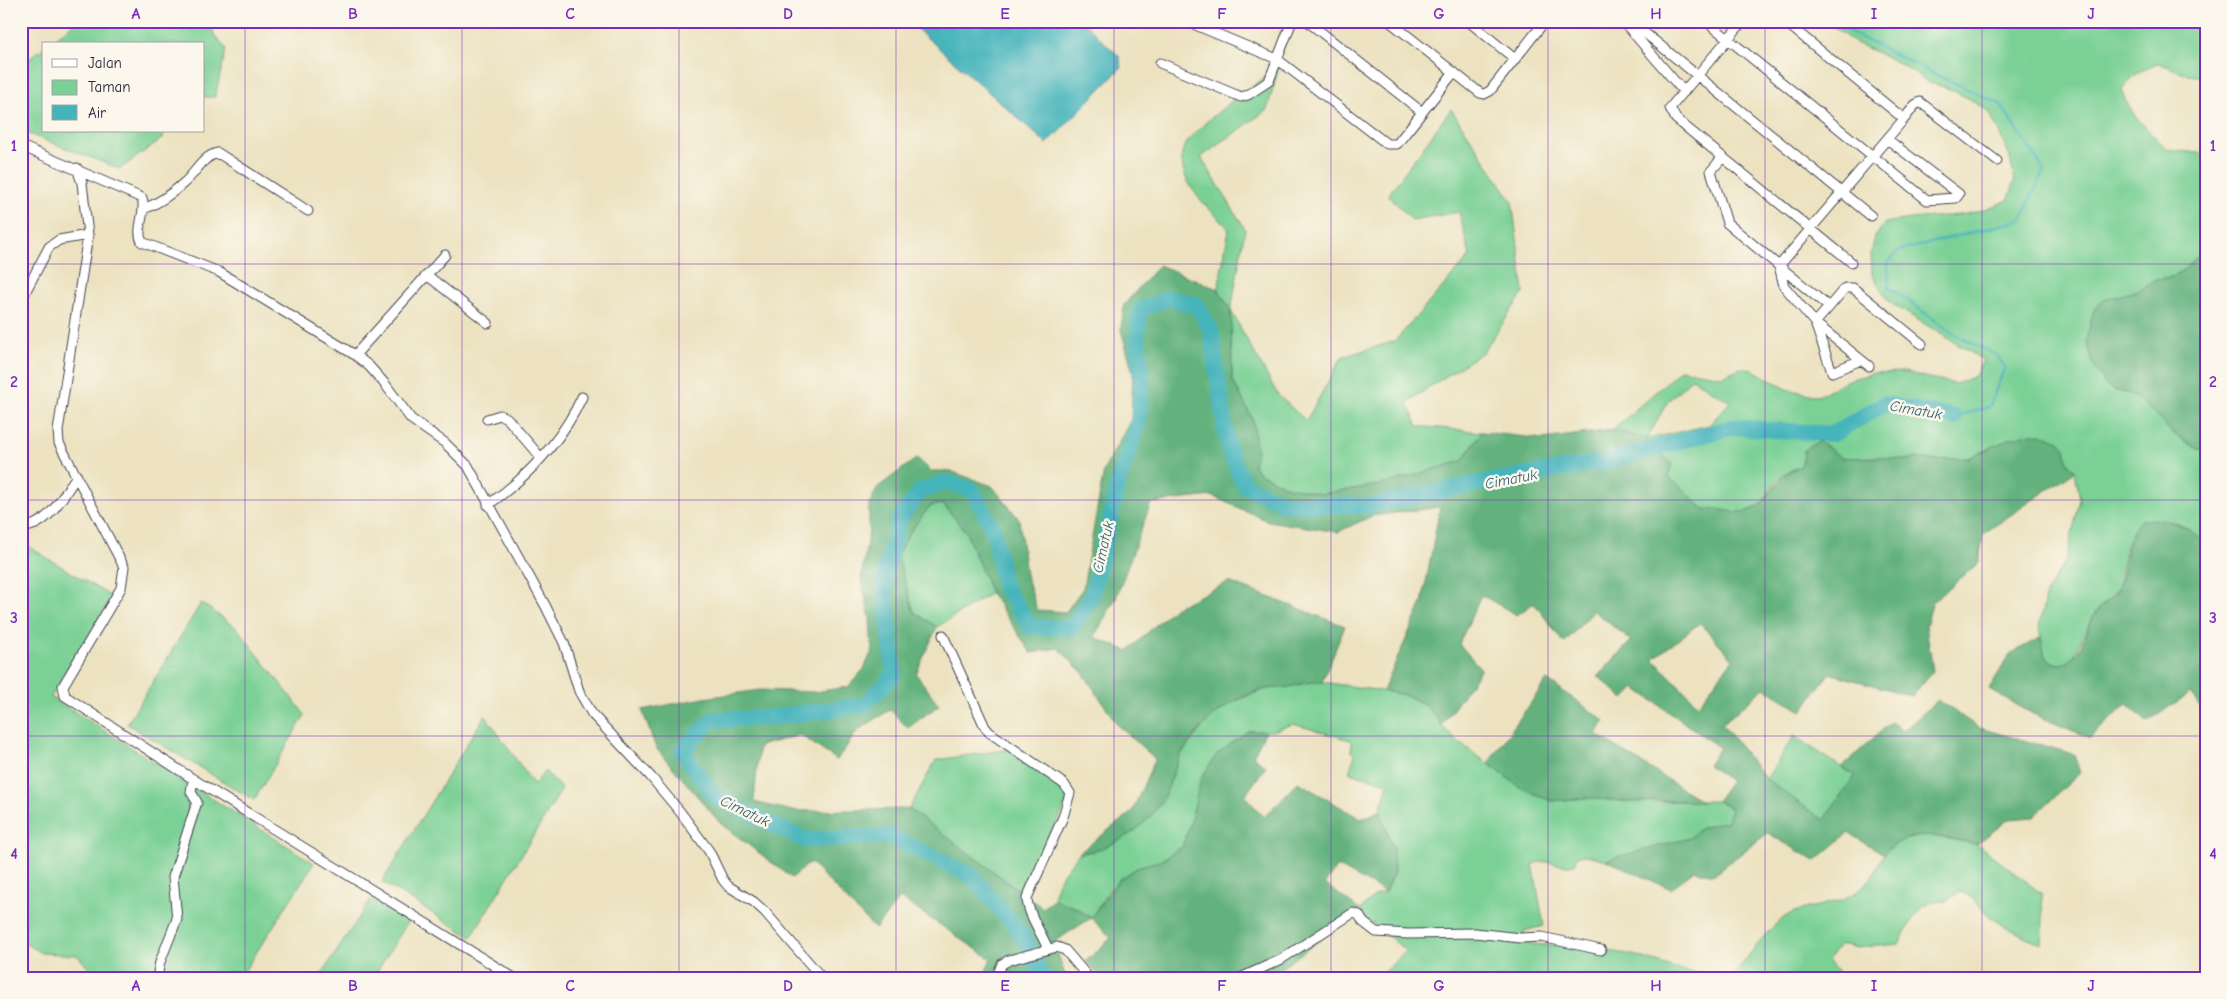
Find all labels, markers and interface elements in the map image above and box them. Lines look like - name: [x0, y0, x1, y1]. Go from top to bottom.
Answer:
- text: A: [132, 5, 141, 23]
- text: B: [348, 5, 358, 23]
- text: C: [565, 5, 575, 23]
- text: D: [783, 5, 793, 23]
- text: E: [1000, 5, 1010, 23]
- text: F: [1217, 5, 1227, 23]
- text: G: [1433, 5, 1445, 23]
- text: H: [1650, 5, 1662, 23]
- text: I: [1871, 5, 1877, 23]
- text: J: [2087, 5, 2095, 23]
- legend: [42, 42, 205, 132]
- text: Jalan: [88, 54, 122, 72]
- text: Taman: [88, 78, 131, 96]
- text: Air: [88, 104, 106, 122]
- text: 1: [11, 137, 17, 155]
- text: 1: [2210, 137, 2216, 155]
- text: 2: [10, 373, 18, 391]
- text: 2: [2209, 373, 2217, 391]
- water label: Cimatuk: [1889, 397, 1944, 424]
- water label: Cimatuk: [1483, 465, 1539, 493]
- water label: Cimatuk: [1088, 519, 1118, 575]
- text: 3: [10, 609, 18, 627]
- text: 3: [2209, 609, 2217, 627]
- water label: Cimatuk: [717, 791, 773, 831]
- text: 4: [10, 845, 18, 863]
- text: 4: [2209, 845, 2217, 863]
- text: A: [132, 977, 141, 995]
- text: B: [348, 977, 358, 995]
- text: C: [565, 977, 575, 995]
- text: D: [783, 977, 793, 995]
- text: E: [1000, 977, 1010, 995]
- text: F: [1217, 977, 1227, 995]
- text: G: [1433, 977, 1445, 995]
- text: H: [1650, 977, 1662, 995]
- text: I: [1871, 977, 1877, 995]
- text: J: [2087, 977, 2095, 995]

